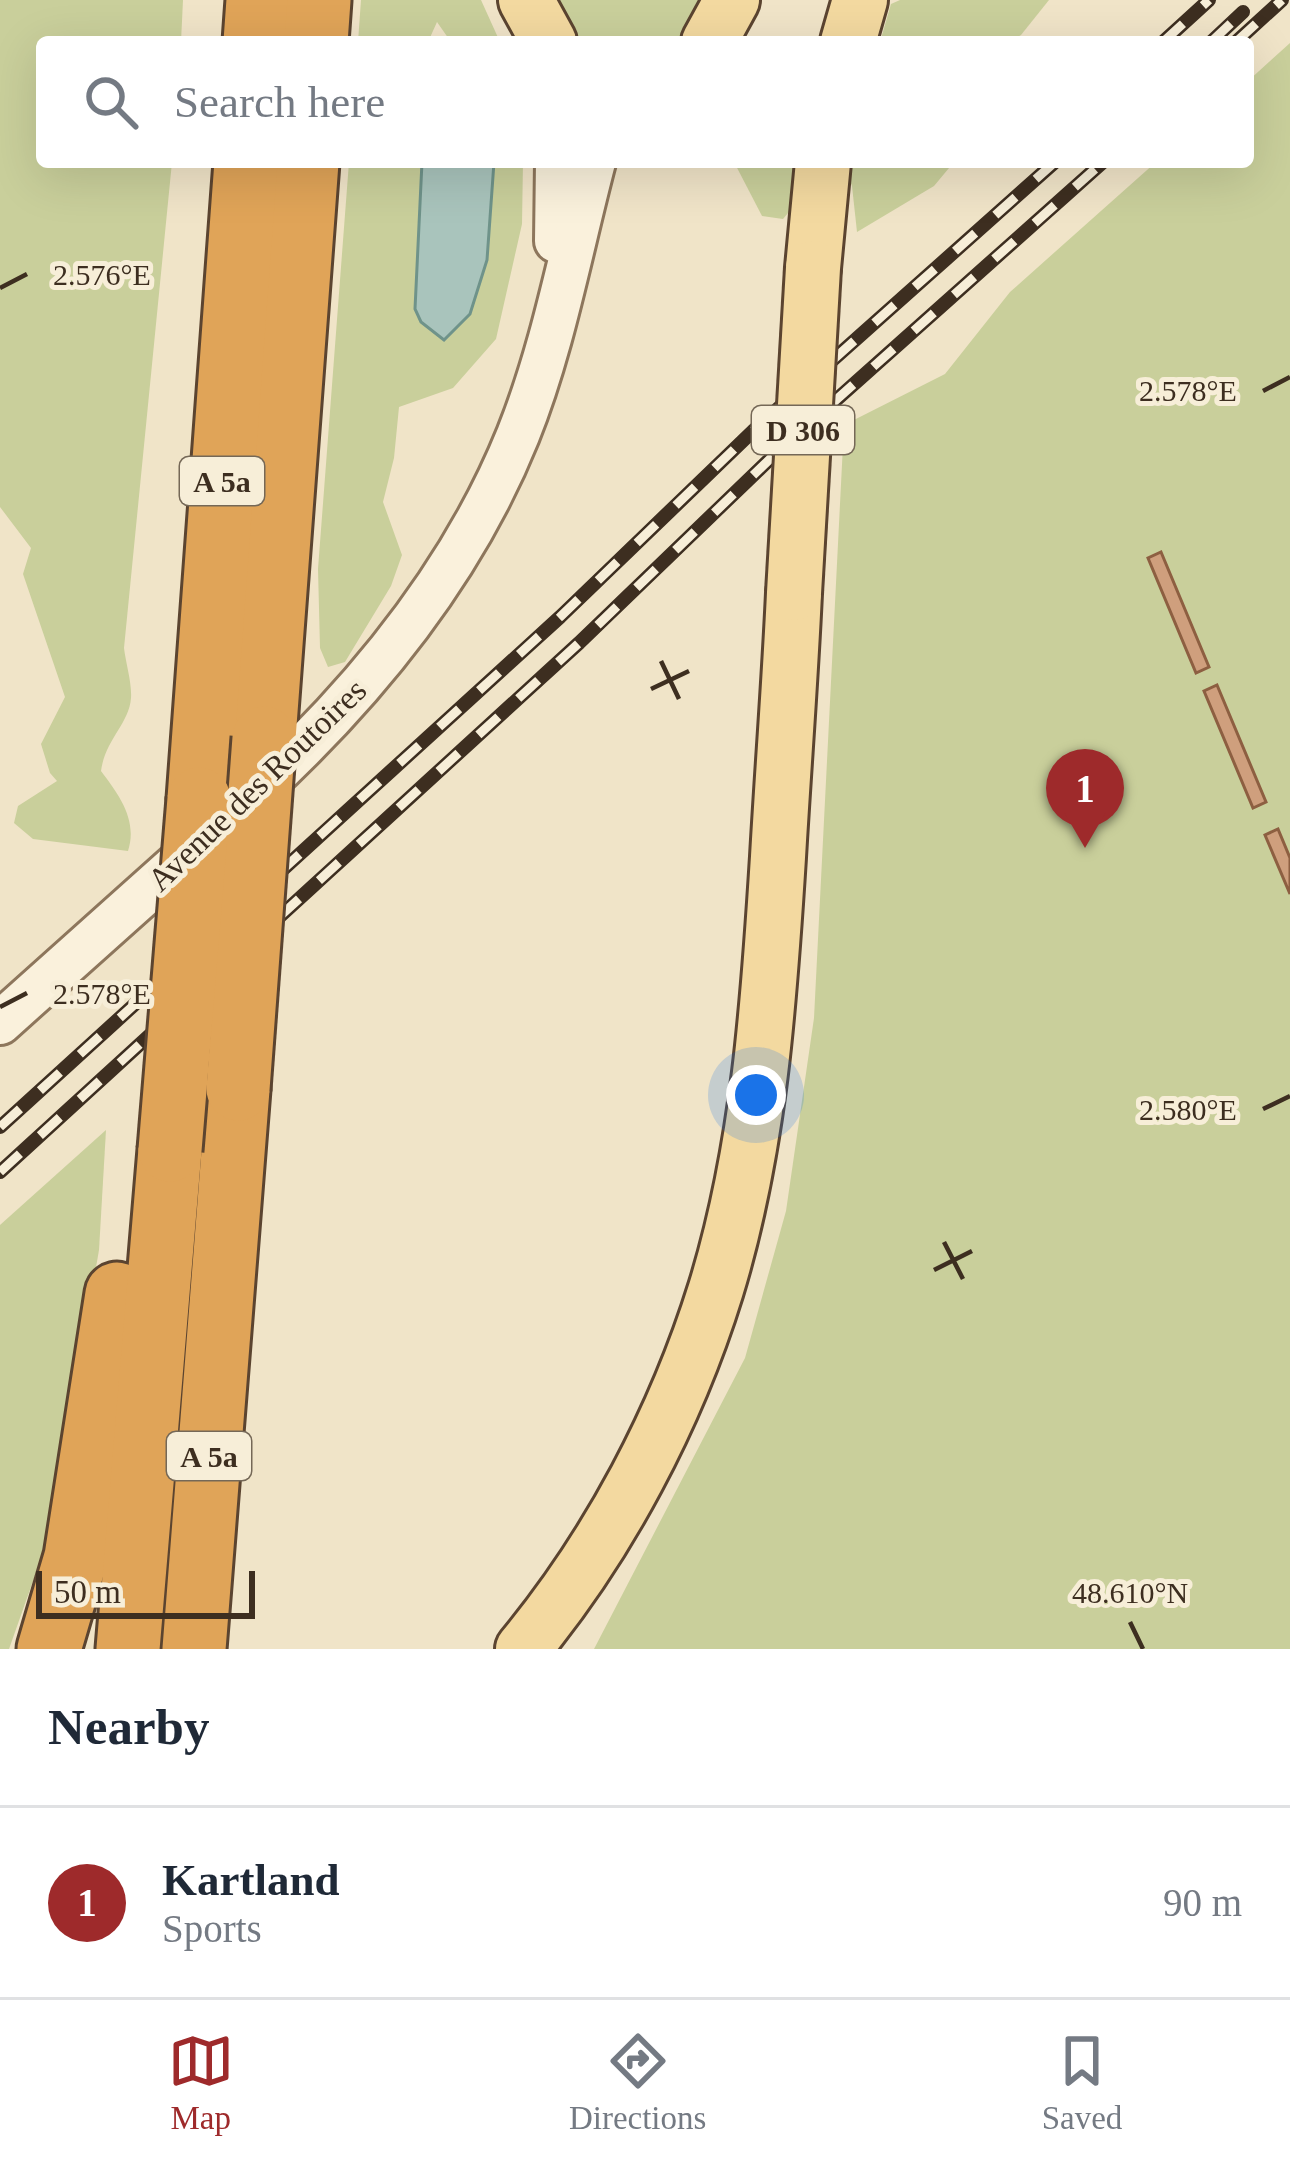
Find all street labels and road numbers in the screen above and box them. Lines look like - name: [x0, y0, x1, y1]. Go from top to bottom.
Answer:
- road number: D 306: [752, 406, 854, 454]
- road number: A 5a: [180, 457, 264, 505]
- street label: Avenue des Routoires: [141, 672, 373, 898]
- road number: A 5a: [167, 1432, 251, 1480]

